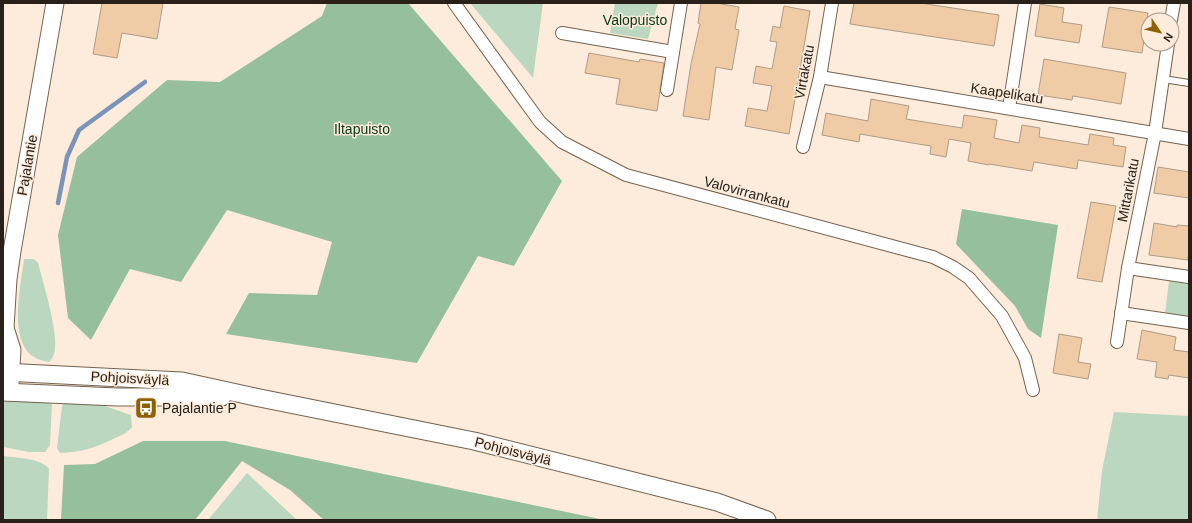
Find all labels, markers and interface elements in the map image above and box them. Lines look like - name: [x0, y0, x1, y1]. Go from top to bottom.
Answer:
- park label: Valopuisto: [603, 12, 667, 28]
- north arrow: [1140, 12, 1180, 52]
- text: N: [1161, 31, 1175, 44]
- street label: Virtakatu: [791, 43, 817, 101]
- street label: Kaapelikatu: [970, 79, 1044, 107]
- park label: Iltapuisto: [334, 121, 390, 137]
- street label: Pajalantie: [14, 133, 40, 197]
- street label: Mittarikatu: [1114, 157, 1142, 223]
- street label: Valovirrankatu: [702, 173, 792, 211]
- street label: Pohjoisväylä: [90, 368, 170, 388]
- bus stop icon: Pajalantie P: [133, 395, 159, 421]
- place label: Pajalantie P: [162, 400, 237, 416]
- street label: Pohjoisväylä: [473, 434, 553, 468]

